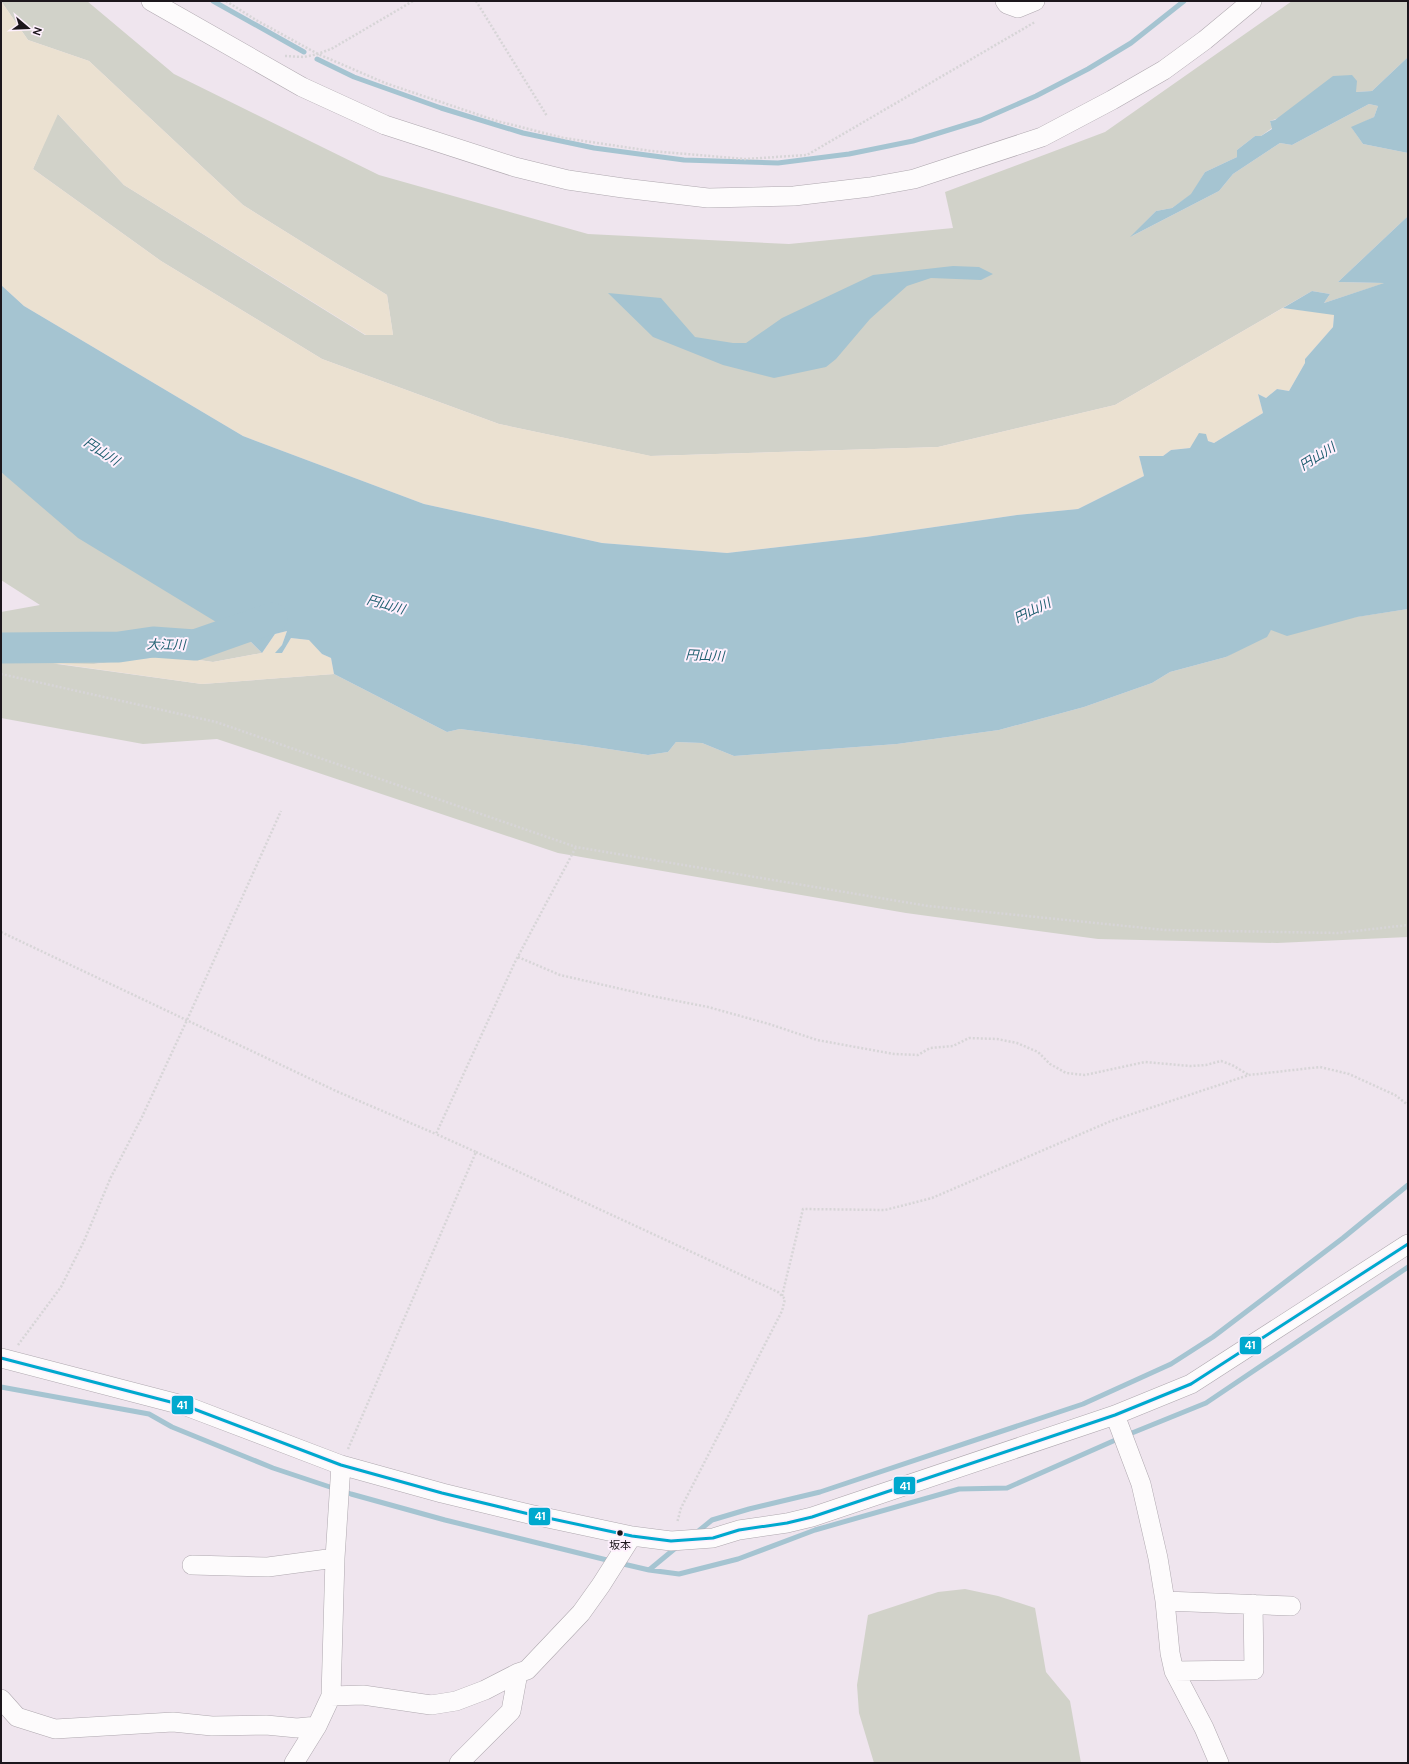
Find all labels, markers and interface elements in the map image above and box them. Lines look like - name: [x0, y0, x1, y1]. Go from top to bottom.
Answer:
- north arrow: [8, 8, 48, 48]
- text: N: [30, 25, 45, 37]
- water label: 円山川: [81, 434, 124, 470]
- water label: 円山川: [1296, 438, 1340, 474]
- water label: 円山川: [365, 591, 409, 619]
- water label: 円山川: [1011, 593, 1055, 627]
- water label: 大江川: [146, 636, 188, 653]
- water label: 円山川: [685, 646, 727, 665]
- line badge: 41: [1239, 1336, 1262, 1355]
- text: 41: [1244, 1338, 1256, 1352]
- line badge: 41: [171, 1395, 194, 1415]
- text: 41: [176, 1398, 188, 1412]
- line badge: 41: [893, 1476, 916, 1495]
- text: 41: [899, 1479, 911, 1493]
- line badge: 41: [528, 1507, 551, 1526]
- text: 41: [534, 1509, 546, 1523]
- marker: 坂本: [615, 1528, 625, 1538]
- place label: 坂本: [609, 1538, 631, 1552]

